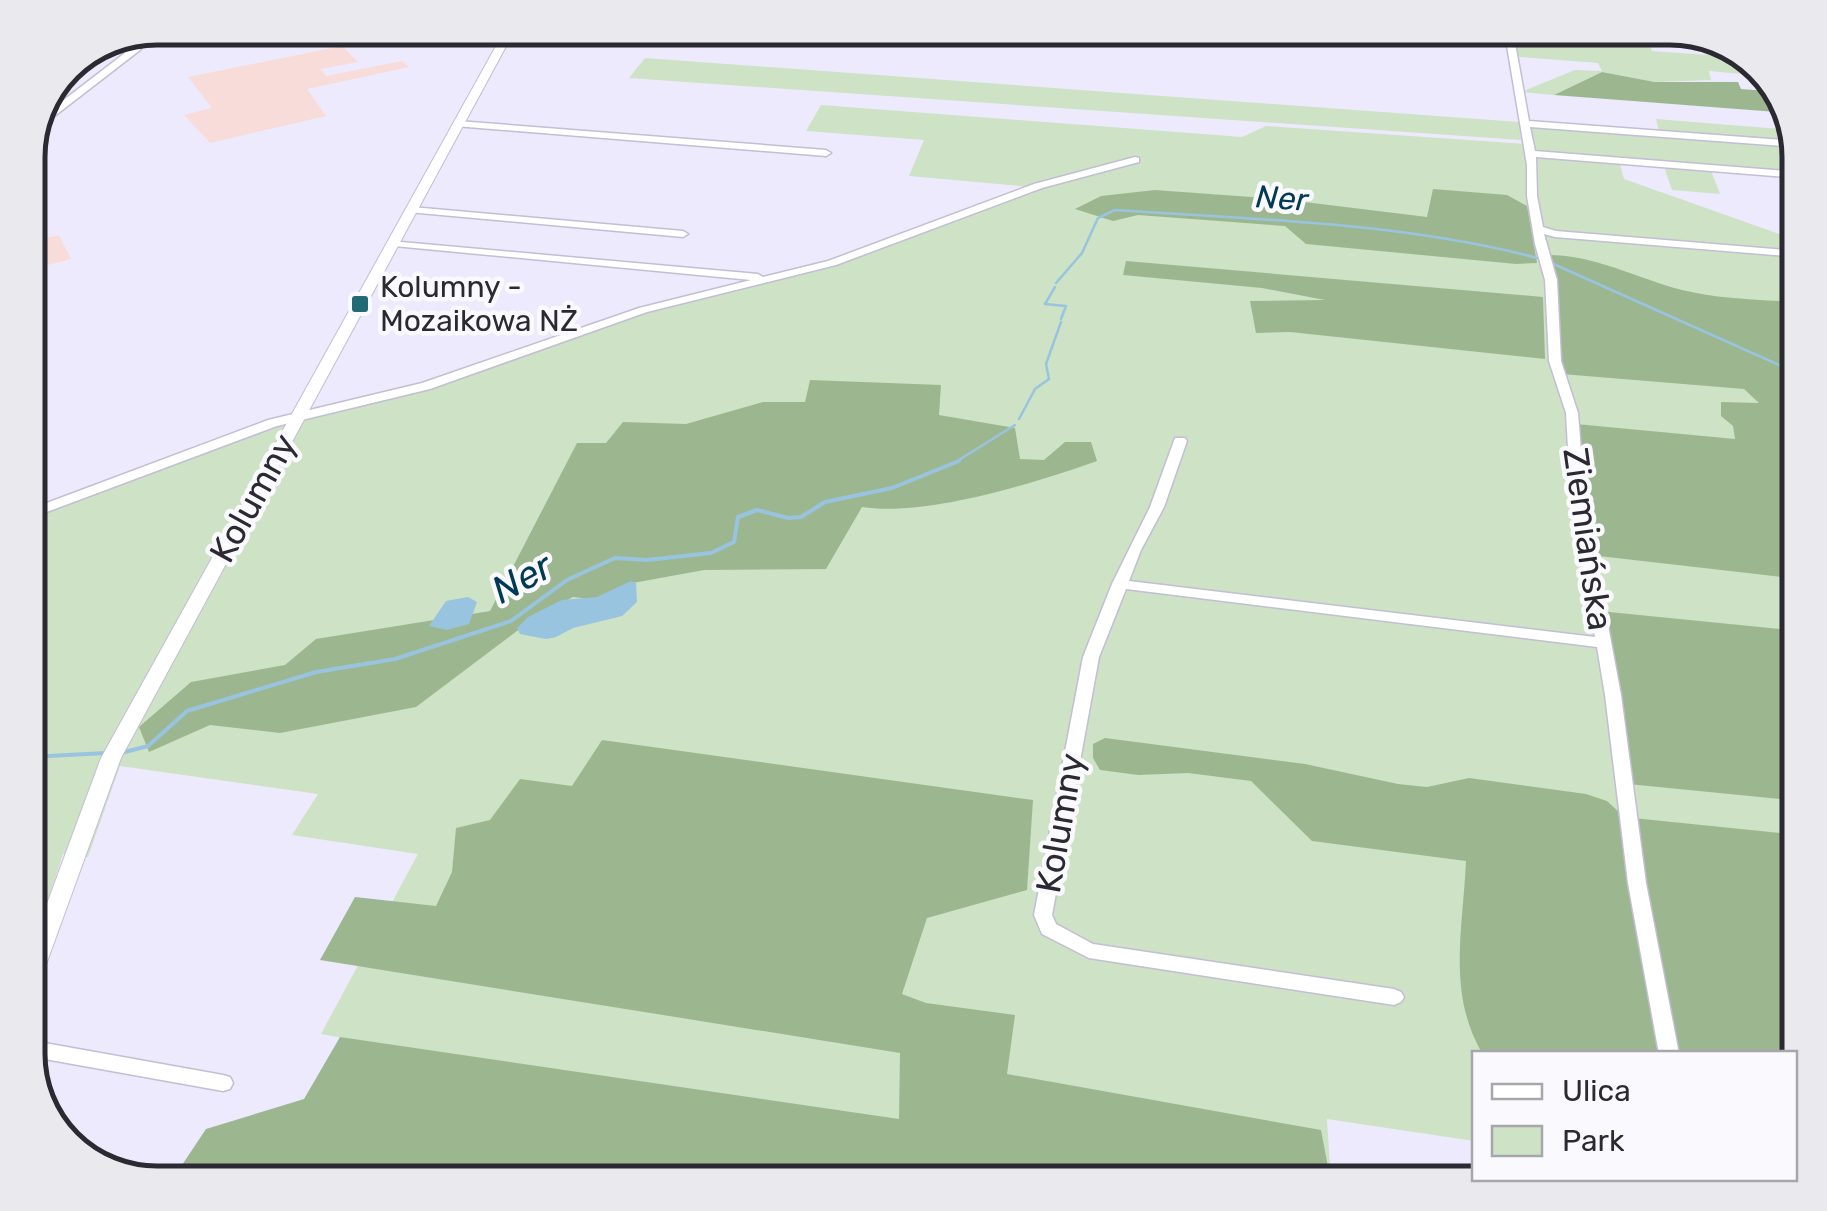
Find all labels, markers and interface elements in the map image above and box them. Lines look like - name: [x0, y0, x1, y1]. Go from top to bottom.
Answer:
- water label: Ner: [1255, 177, 1311, 219]
- place label: Kolumny - Mozaikowa NŻ: [380, 269, 578, 339]
- marker: Kolumny - Mozaikowa NŻ: [349, 293, 371, 315]
- street label: Kolumny: [201, 426, 305, 570]
- street label: Ziemiańska: [1554, 445, 1622, 633]
- water label: Ner: [484, 542, 562, 613]
- street label: Kolumny: [1027, 750, 1093, 896]
- legend: [1472, 1051, 1797, 1181]
- text: Ulica: [1562, 1073, 1631, 1109]
- text: Park: [1562, 1123, 1625, 1159]

